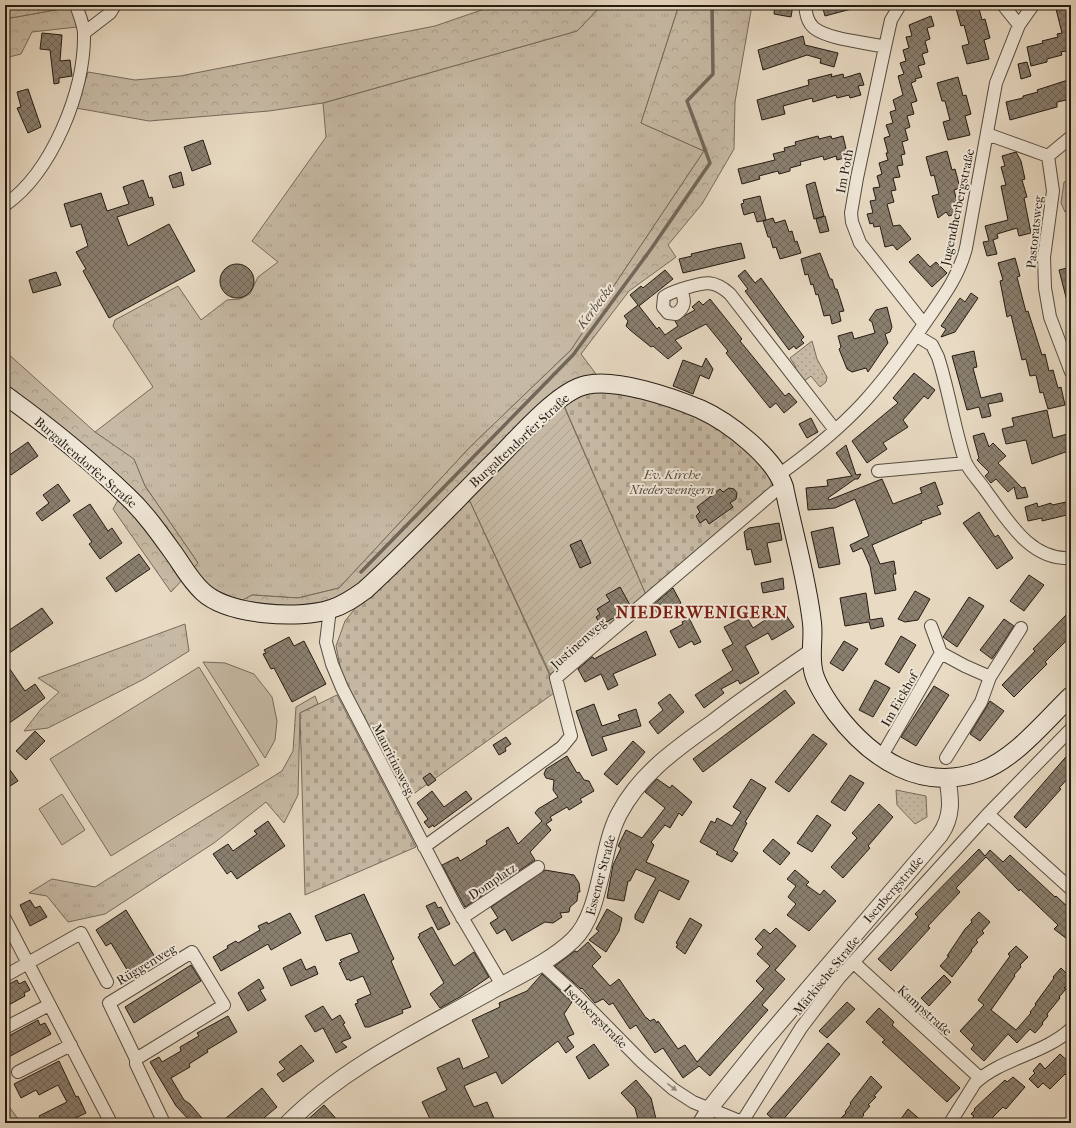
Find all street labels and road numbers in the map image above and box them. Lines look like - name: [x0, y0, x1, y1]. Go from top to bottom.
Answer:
- street label: Im Poth: [833, 147, 856, 194]
- street label: Jugendherbergstraße: [938, 147, 977, 268]
- street label: Pastoratsweg: [1023, 194, 1046, 269]
- street label: Burgaltendorfer Straße: [466, 390, 573, 490]
- street label: Burgaltendorfer Straße: [31, 414, 140, 511]
- street label: Justinenweg: [547, 614, 610, 673]
- street label: Im Eickhof: [878, 667, 922, 729]
- street label: Mauritiusweg: [369, 721, 418, 798]
- street label: Essener Straße: [583, 833, 619, 917]
- street label: Isenbergstraße: [860, 852, 927, 926]
- street label: Domplatz: [466, 860, 519, 903]
- street label: Märkische Straße: [790, 932, 863, 1018]
- street label: Rüggenweg: [114, 940, 180, 988]
- street label: Isenbergstraße: [561, 981, 631, 1052]
- street label: Kampstraße: [894, 982, 955, 1039]

